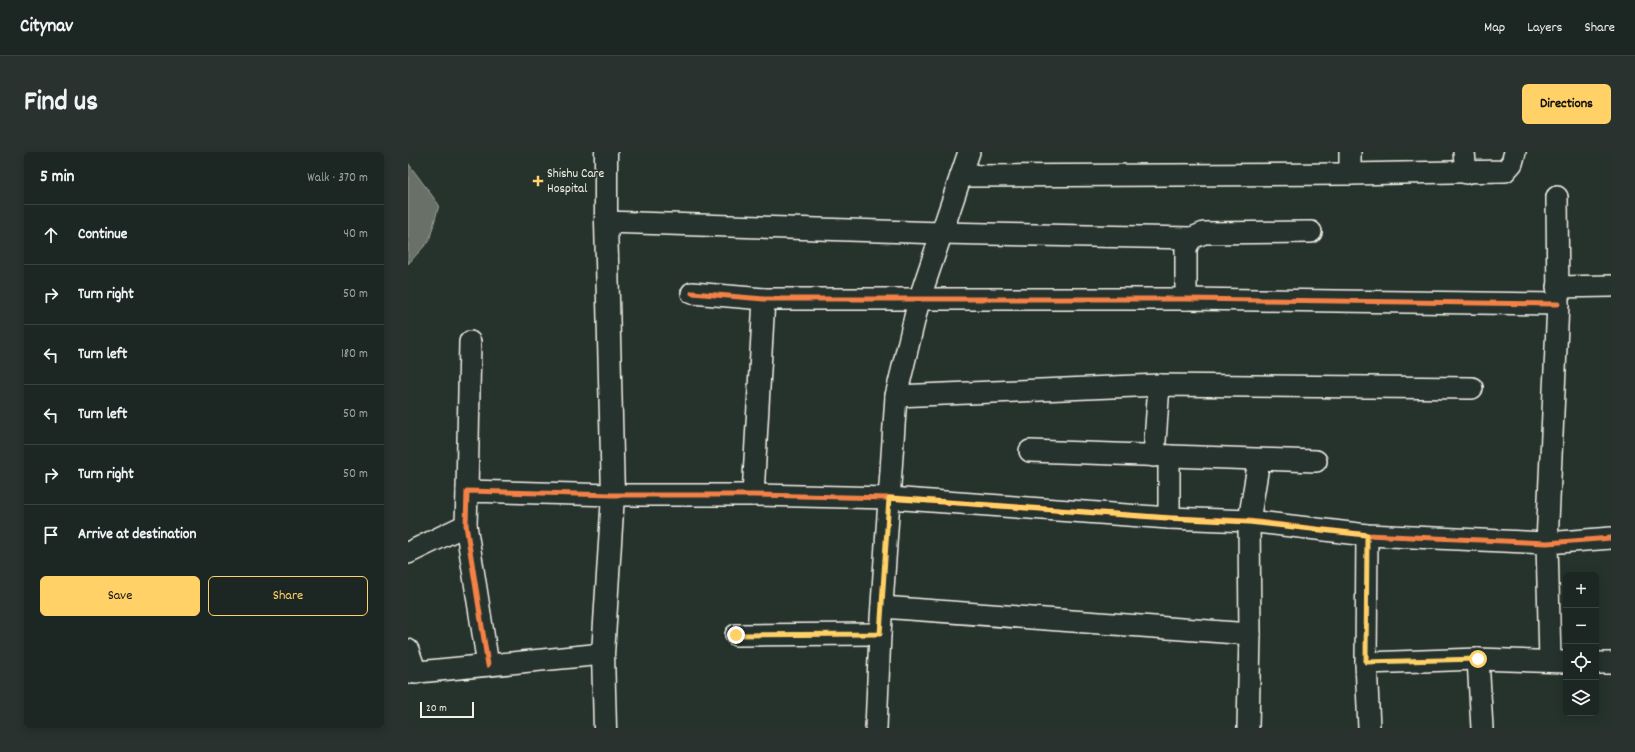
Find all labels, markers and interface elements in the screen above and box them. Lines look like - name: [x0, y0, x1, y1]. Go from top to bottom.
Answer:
- text: Citynav: [20, 14, 73, 41]
- text: Map: [1484, 18, 1505, 38]
- text: Layers: [1527, 18, 1562, 38]
- text: Share: [1584, 18, 1615, 38]
- text: Find us: [24, 84, 98, 124]
- button: Directions: [1522, 84, 1611, 124]
- place label: Shishu Care Hospital: [547, 165, 604, 199]
- text: 5 min: [40, 166, 74, 190]
- text: Walk · 370 m: [307, 169, 368, 188]
- marker: Shishu Care Hospital: [532, 175, 544, 187]
- icon: ahead: [40, 224, 62, 246]
- text: Continue: [78, 224, 127, 246]
- text: 40 m: [344, 225, 368, 244]
- icon: right: [40, 284, 62, 306]
- text: Turn right: [78, 284, 134, 306]
- text: 50 m: [343, 285, 368, 304]
- icon: left: [40, 344, 62, 366]
- text: Turn left: [78, 344, 127, 366]
- text: 180 m: [341, 345, 368, 364]
- icon: left: [40, 404, 62, 426]
- text: Turn left: [78, 404, 127, 426]
- text: 50 m: [343, 405, 368, 424]
- icon: right: [40, 464, 62, 486]
- text: Turn right: [78, 464, 134, 486]
- text: 50 m: [343, 465, 368, 484]
- icon: arrive: [40, 524, 62, 546]
- text: Arrive at destination: [78, 524, 196, 546]
- map controls: [1563, 572, 1599, 716]
- button: +: [1563, 572, 1599, 608]
- button: Save: [40, 576, 200, 616]
- button: Share: [208, 576, 368, 616]
- button: −: [1563, 608, 1599, 644]
- route end: [727, 626, 745, 644]
- button: locate: [1563, 644, 1599, 680]
- route start: [1469, 650, 1487, 668]
- button: layers: [1563, 680, 1599, 716]
- scale bar: [420, 700, 474, 719]
- text: 20 m: [426, 701, 447, 717]

